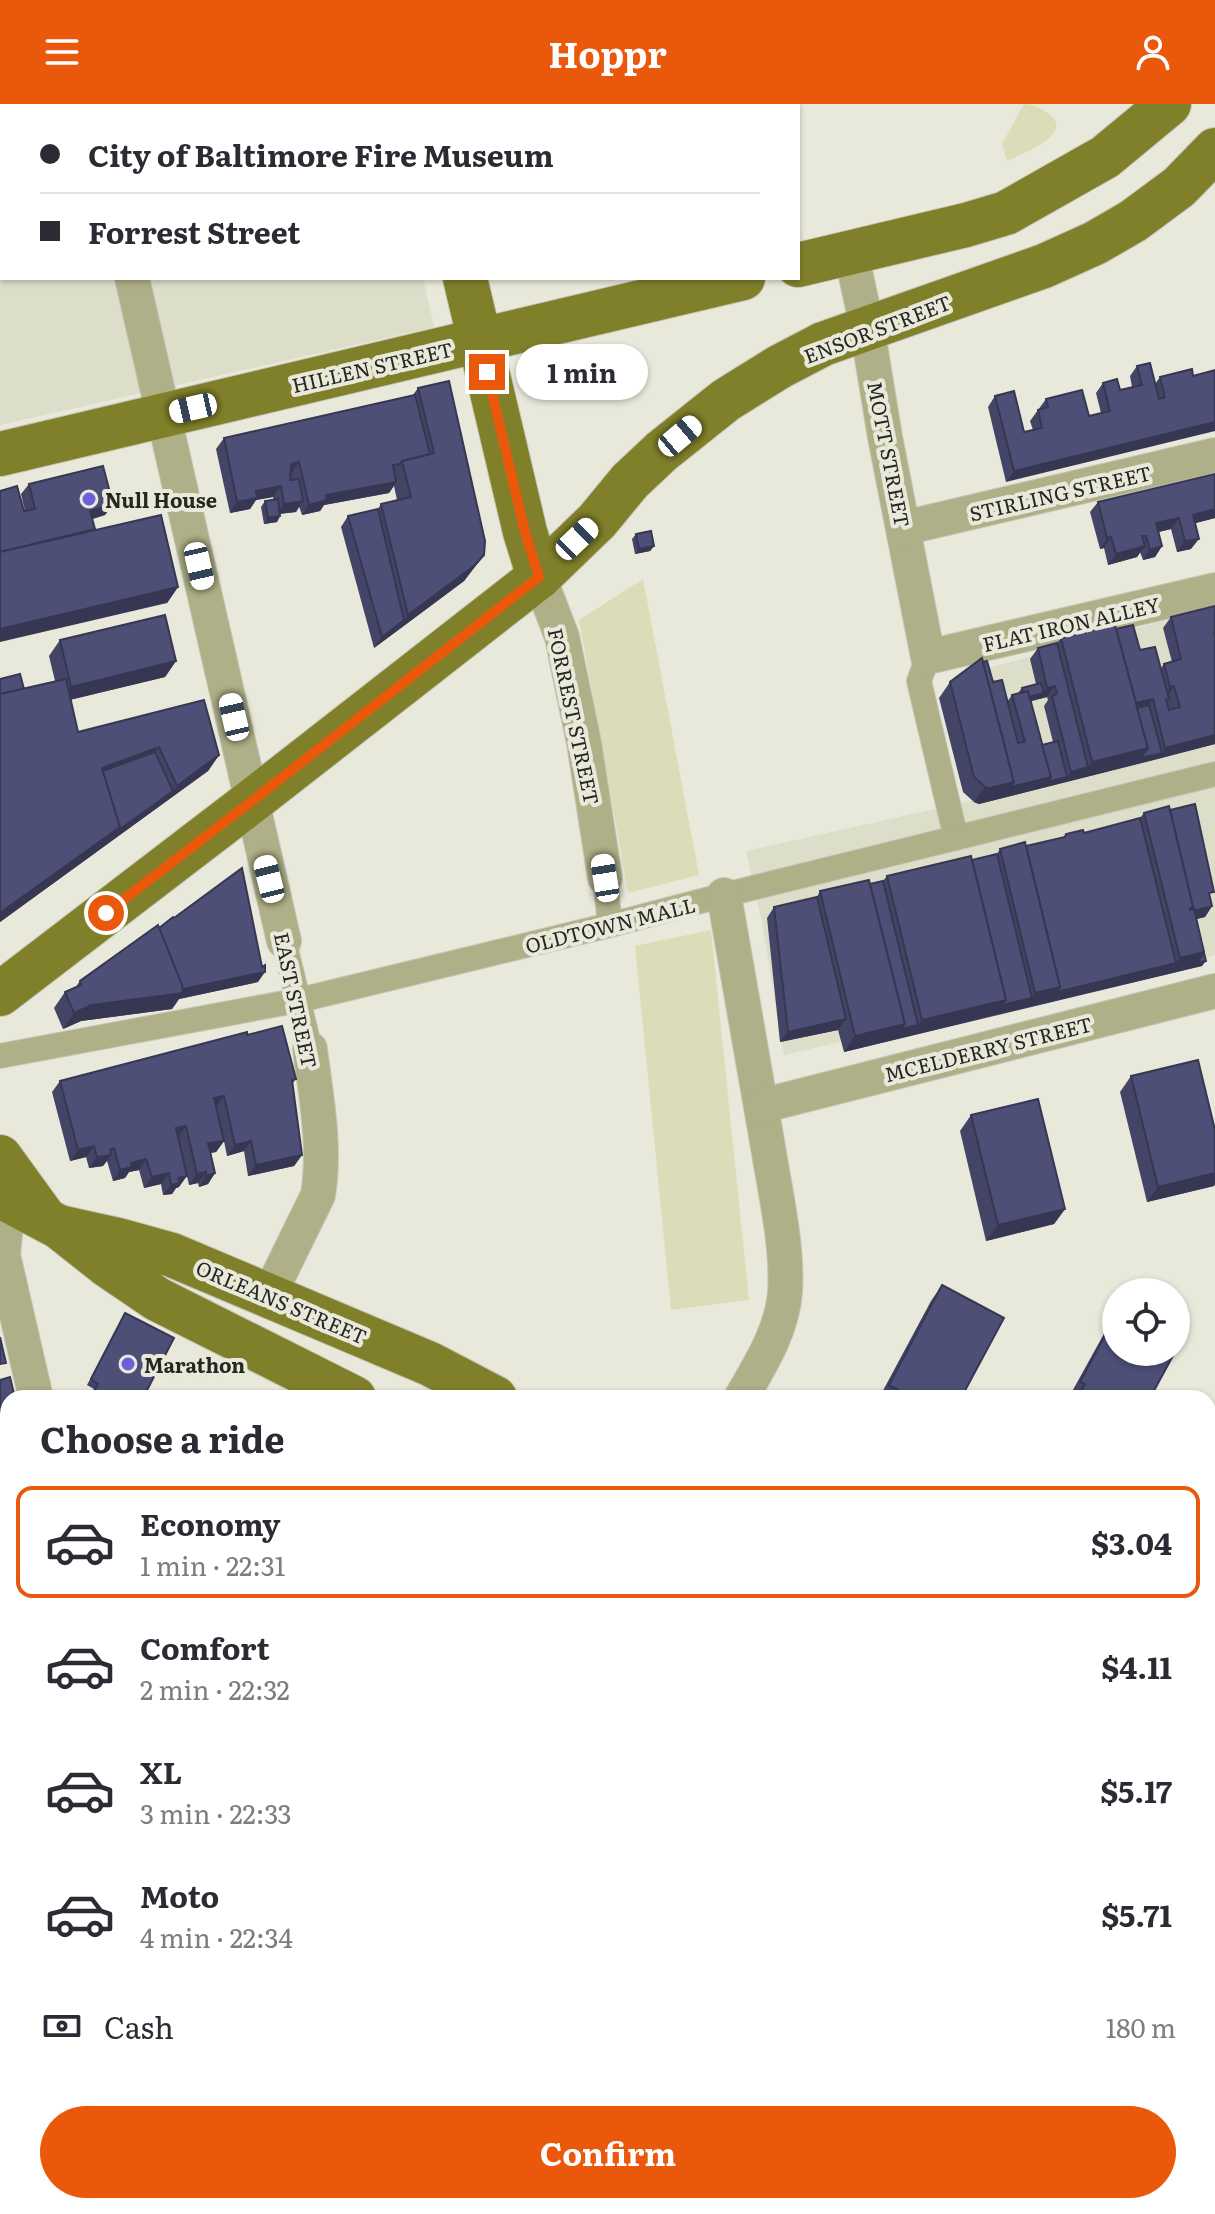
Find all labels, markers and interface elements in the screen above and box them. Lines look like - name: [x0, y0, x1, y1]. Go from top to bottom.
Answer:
- text: Hoppr: [548, 26, 667, 79]
- icon: menu: [40, 30, 84, 74]
- icon: person: [1131, 30, 1175, 74]
- text: City of Baltimore Fire Museum: [88, 132, 554, 176]
- text: Forrest Street: [88, 209, 300, 253]
- street label: ENSOR STREET: [799, 286, 955, 370]
- street label: HILLEN STREET: [289, 333, 455, 399]
- callout: 1 min: [515, 344, 647, 400]
- text: 1 min: [547, 352, 617, 391]
- route end: [469, 354, 505, 390]
- street label: MOTT STREET: [861, 378, 919, 530]
- car: [167, 391, 219, 425]
- car: [654, 411, 706, 461]
- street label: STIRLING STREET: [966, 456, 1154, 528]
- place label: Null House: [105, 484, 217, 514]
- marker: Null House: [80, 490, 98, 508]
- car: [551, 514, 603, 564]
- car: [182, 540, 216, 592]
- street label: FLAT IRON ALLEY: [979, 588, 1163, 658]
- street label: FORREST STREET: [542, 625, 608, 807]
- car: [217, 691, 251, 743]
- car: [589, 852, 621, 904]
- car: [252, 853, 286, 905]
- street label: OLDTOWN MALL: [522, 888, 698, 960]
- route start: [88, 895, 124, 931]
- street label: EAST STREET: [268, 929, 326, 1071]
- street label: MCELDERRY STREET: [881, 1008, 1095, 1088]
- street label: ORLEANS STREET: [192, 1251, 372, 1351]
- map controls: [1102, 1278, 1190, 1366]
- button: locate: [1102, 1278, 1190, 1366]
- place label: Marathon: [144, 1349, 245, 1379]
- marker: Marathon: [119, 1355, 137, 1373]
- text: Choose a ride: [40, 1411, 285, 1464]
- text: Economy: [140, 1501, 280, 1545]
- icon: car: [44, 1506, 116, 1578]
- text: $3.04: [1091, 1520, 1172, 1564]
- text: 1 min · 22:31: [140, 1545, 285, 1584]
- text: Comfort: [140, 1625, 270, 1669]
- icon: car: [44, 1630, 116, 1702]
- text: $4.11: [1101, 1644, 1172, 1688]
- text: 2 min · 22:32: [140, 1669, 290, 1708]
- text: XL: [140, 1749, 182, 1793]
- icon: car: [44, 1754, 116, 1826]
- text: $5.17: [1100, 1768, 1172, 1812]
- text: 3 min · 22:33: [140, 1793, 292, 1832]
- text: Moto: [140, 1873, 219, 1917]
- icon: car: [44, 1878, 116, 1950]
- text: $5.71: [1101, 1892, 1172, 1936]
- text: 4 min · 22:34: [140, 1917, 293, 1956]
- icon: cash: [40, 2004, 84, 2048]
- text: Cash: [104, 2004, 174, 2048]
- text: 180 m: [1106, 2007, 1176, 2046]
- button: Confirm: [40, 2106, 1176, 2198]

